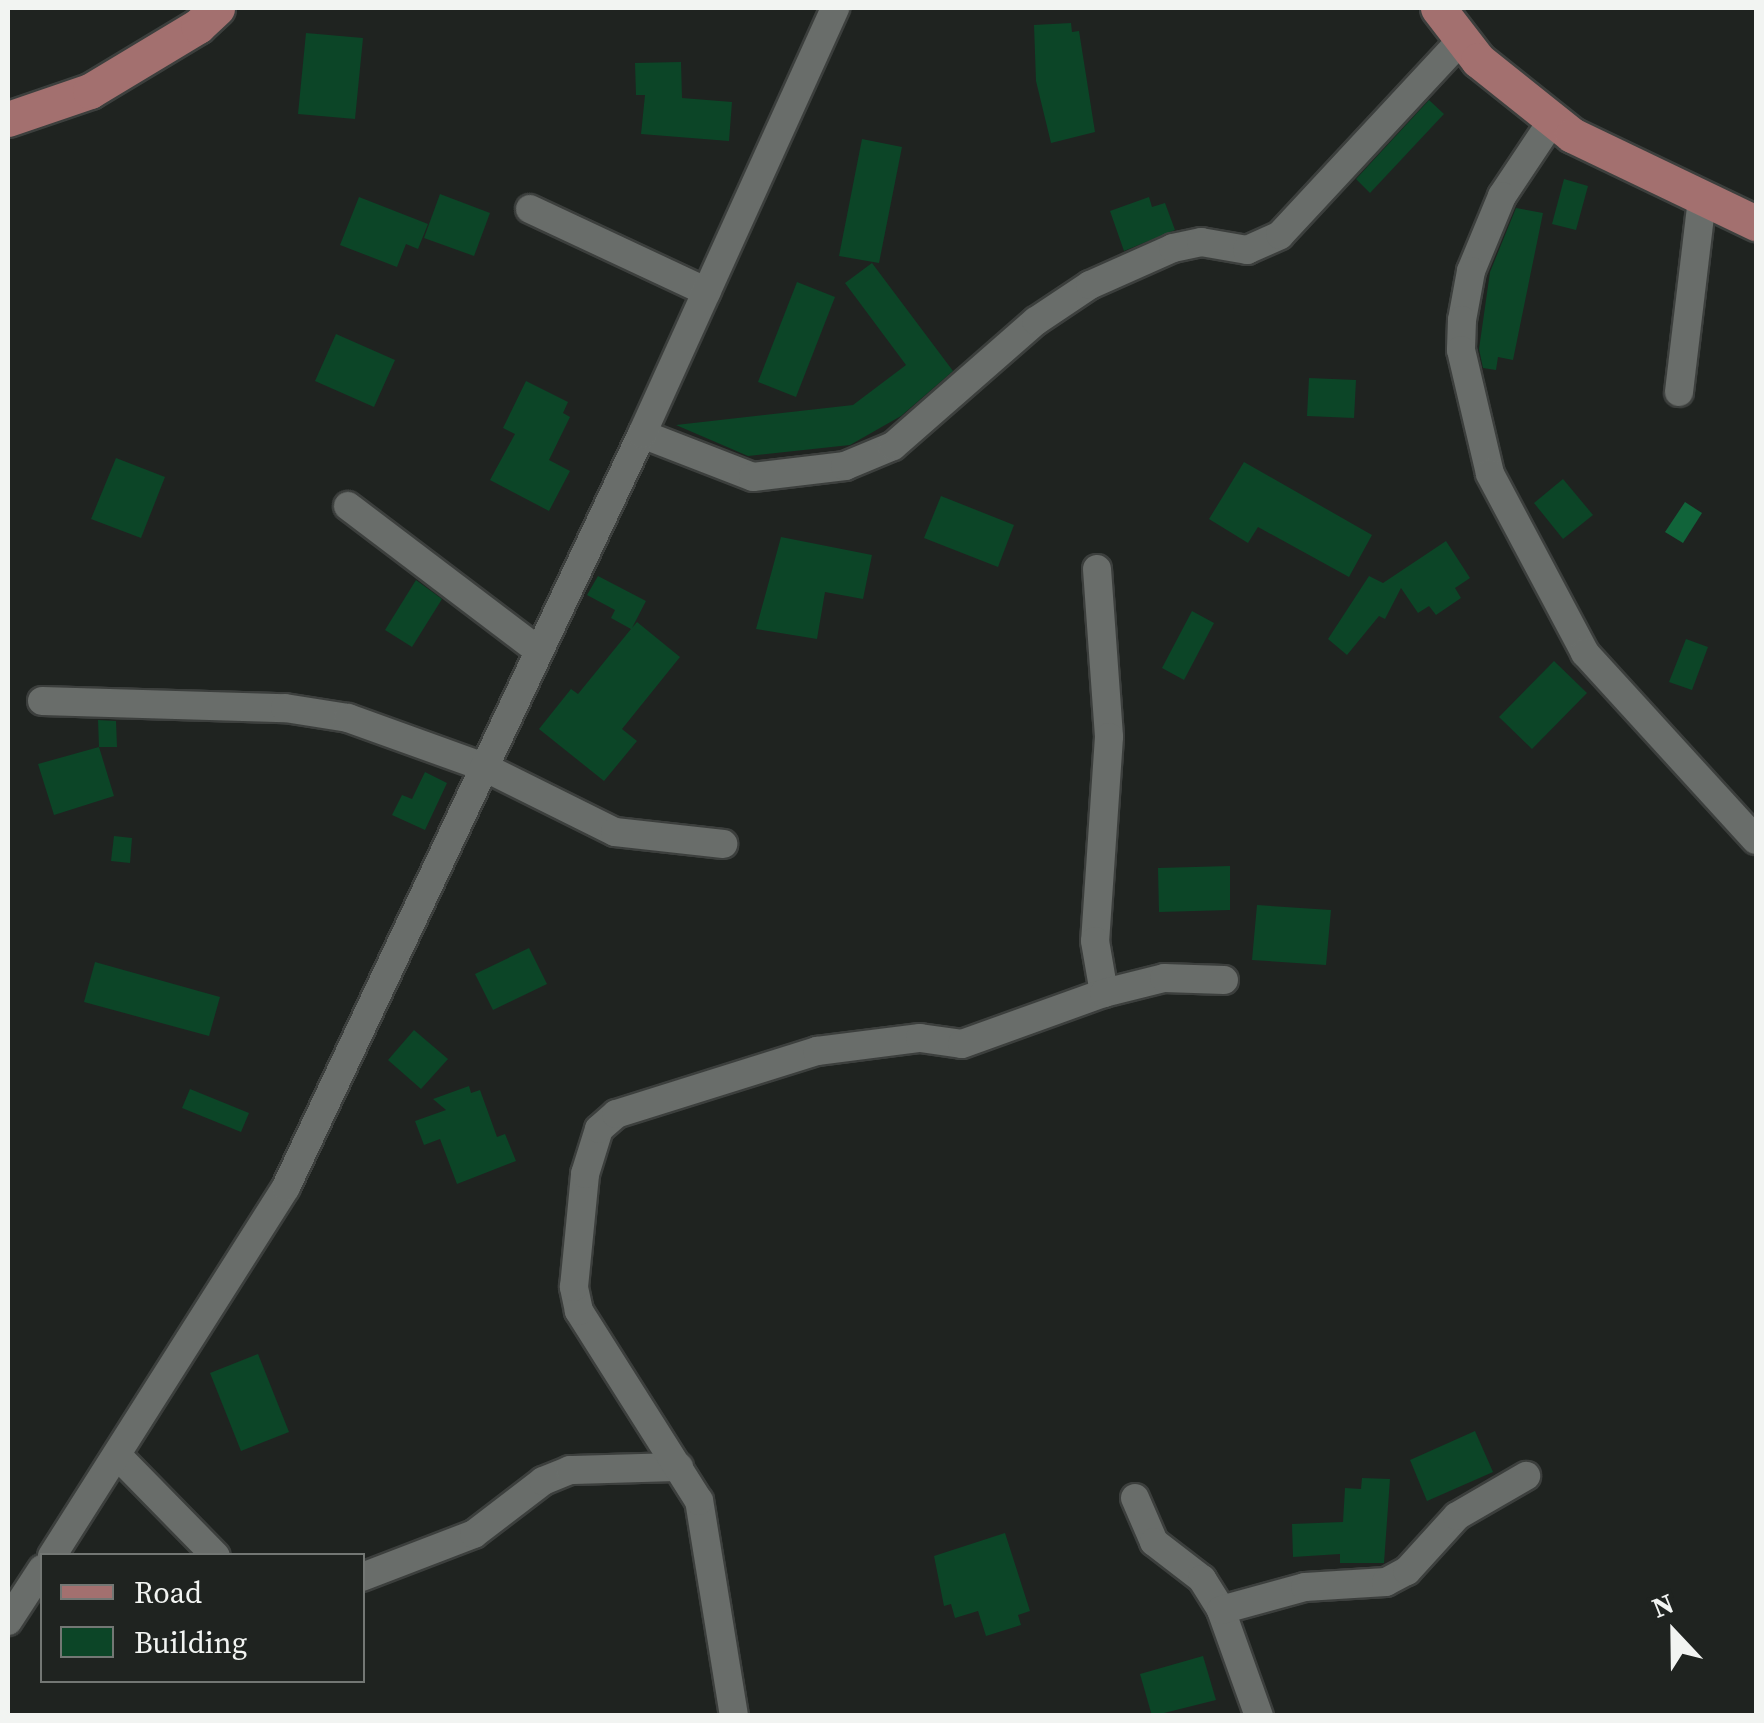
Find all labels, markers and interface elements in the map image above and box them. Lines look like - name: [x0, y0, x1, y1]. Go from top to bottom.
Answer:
- legend: [40, 1553, 365, 1683]
- text: Road: [134, 1572, 202, 1613]
- north arrow: [1624, 1583, 1724, 1683]
- text: N: [1646, 1584, 1679, 1627]
- text: Building: [134, 1622, 247, 1663]

